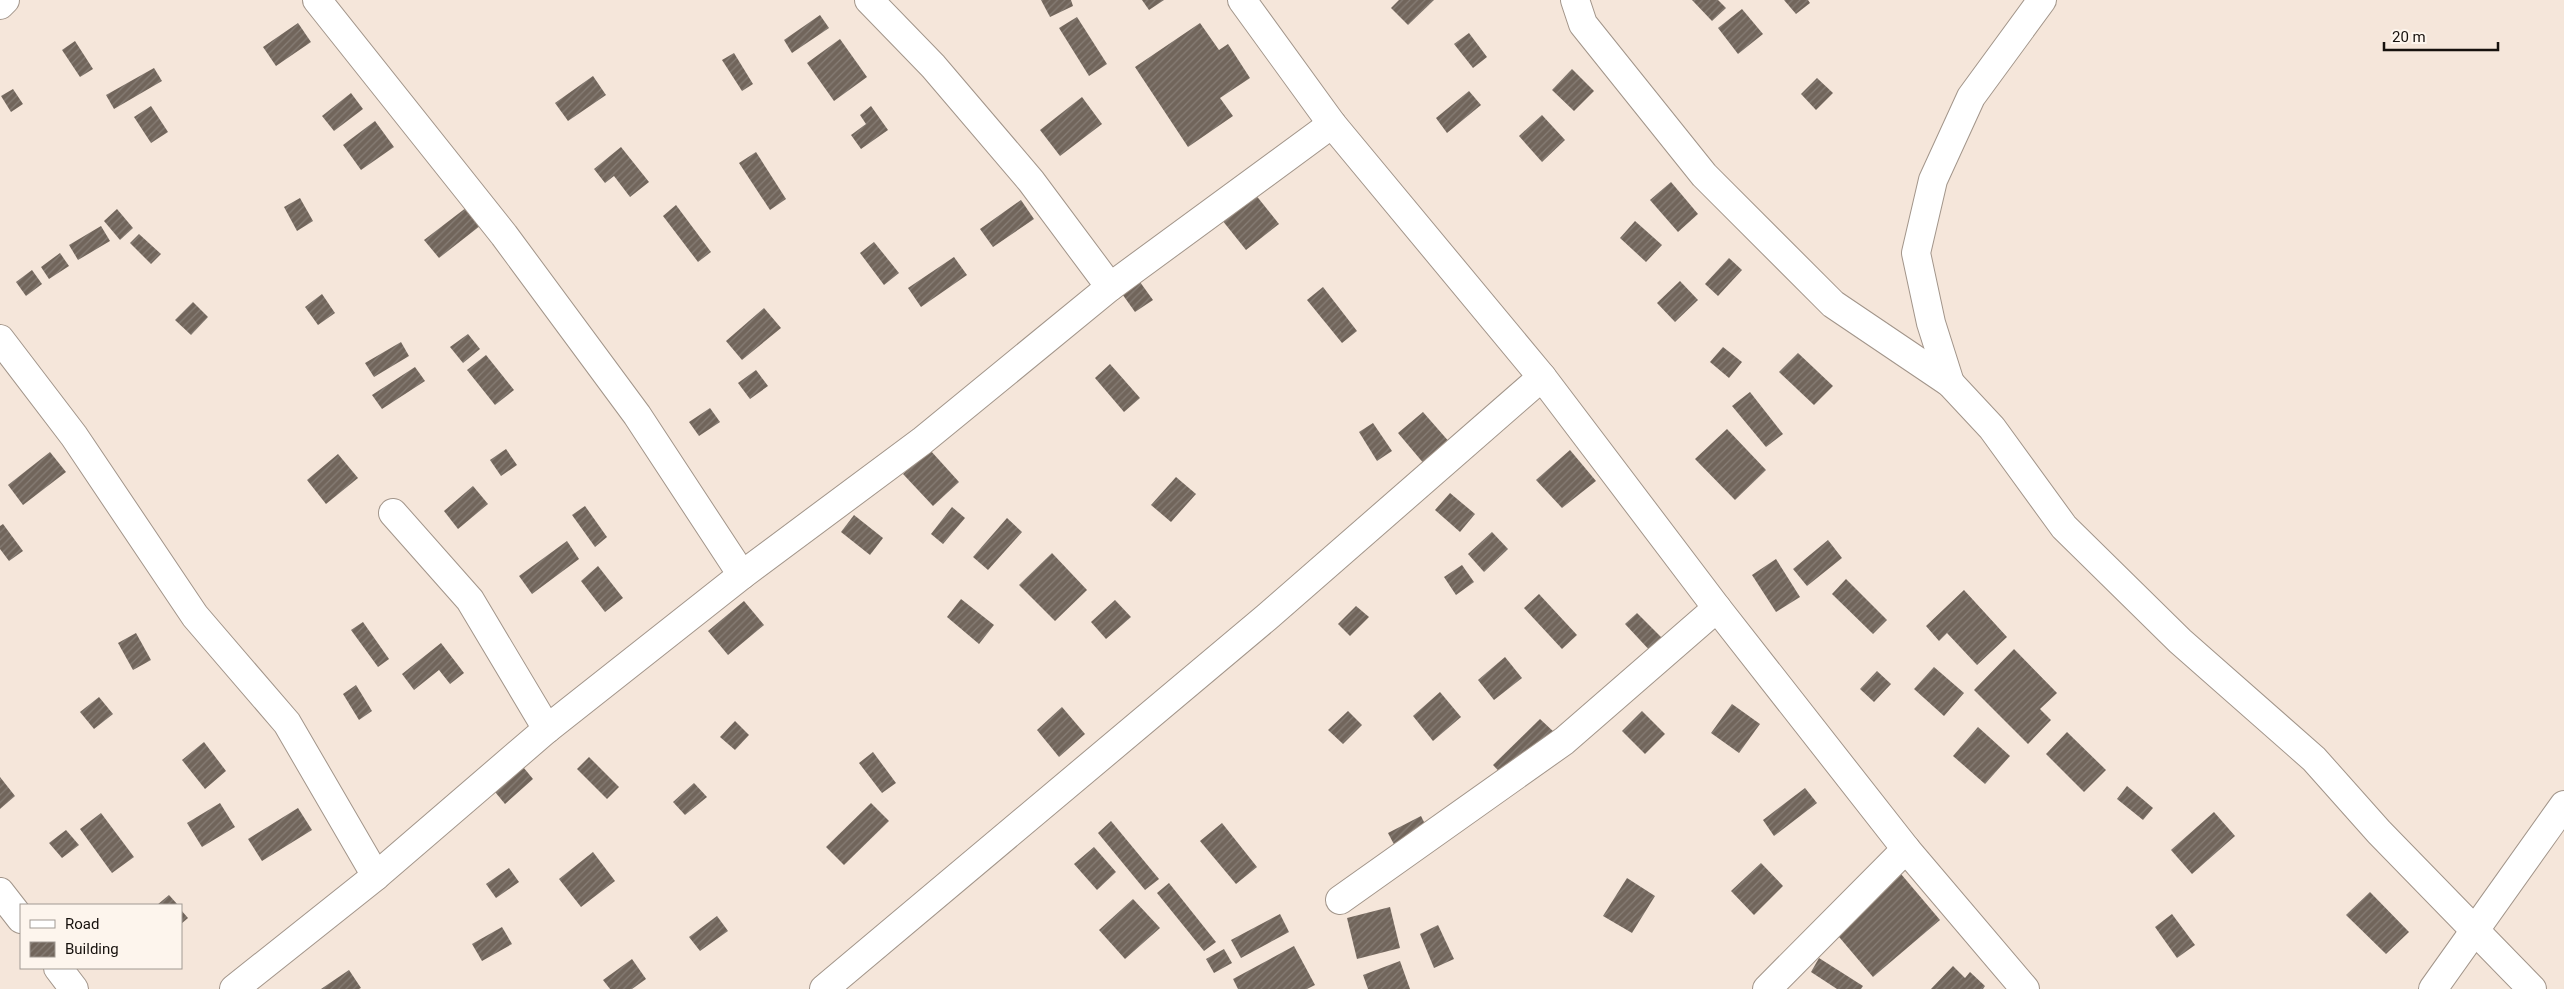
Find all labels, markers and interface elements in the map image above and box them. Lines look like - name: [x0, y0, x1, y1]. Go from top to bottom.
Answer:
- scale bar: [2384, 20, 2498, 52]
- text: 20 m: [2392, 28, 2426, 46]
- legend: [20, 904, 182, 969]
- text: Road: [65, 915, 99, 933]
- text: Building: [65, 940, 119, 958]

